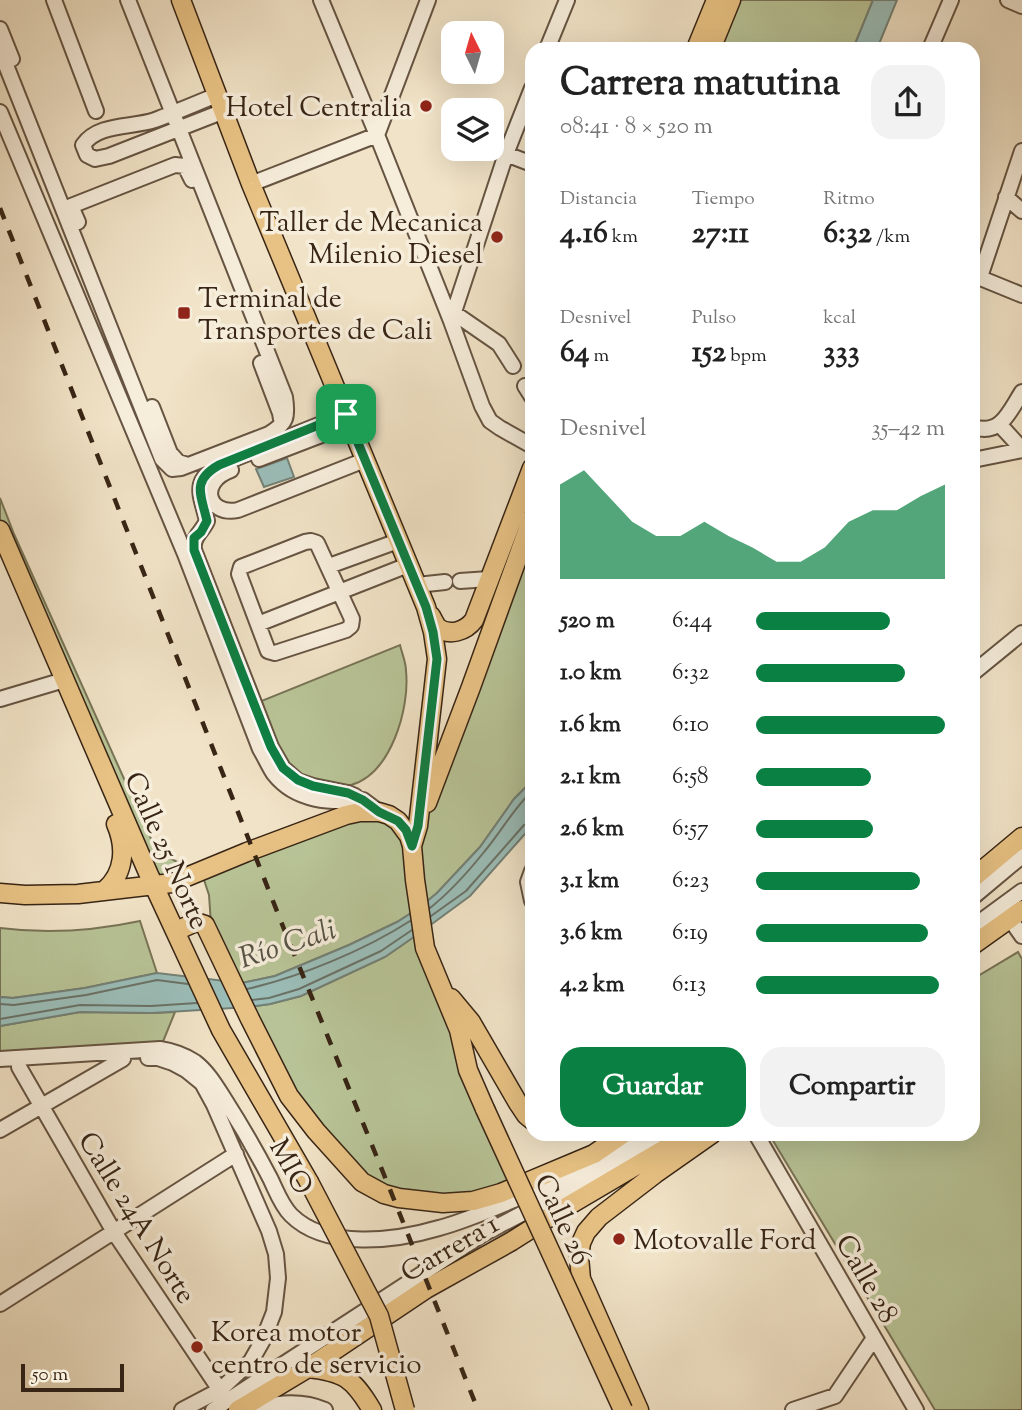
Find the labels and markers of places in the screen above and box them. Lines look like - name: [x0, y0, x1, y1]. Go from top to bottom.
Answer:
- place label: Hotel Centralia: [226, 89, 412, 129]
- marker: Hotel Centralia: [418, 98, 434, 114]
- place label: Taller de Mecanica Milenio Diesel: [260, 204, 483, 276]
- marker: Taller de Mecanica Milenio Diesel: [489, 229, 505, 245]
- place label: Terminal de Transportes de Cali: [198, 280, 433, 352]
- marker: Terminal de Transportes de Cali: [176, 305, 192, 321]
- pin: [316, 384, 376, 444]
- place label: Motovalle Ford: [633, 1222, 816, 1262]
- marker: Motovalle Ford: [611, 1231, 627, 1247]
- place label: Korea motor centro de servicio: [211, 1314, 422, 1386]
- marker: Korea motor centro de servicio: [189, 1339, 205, 1355]

